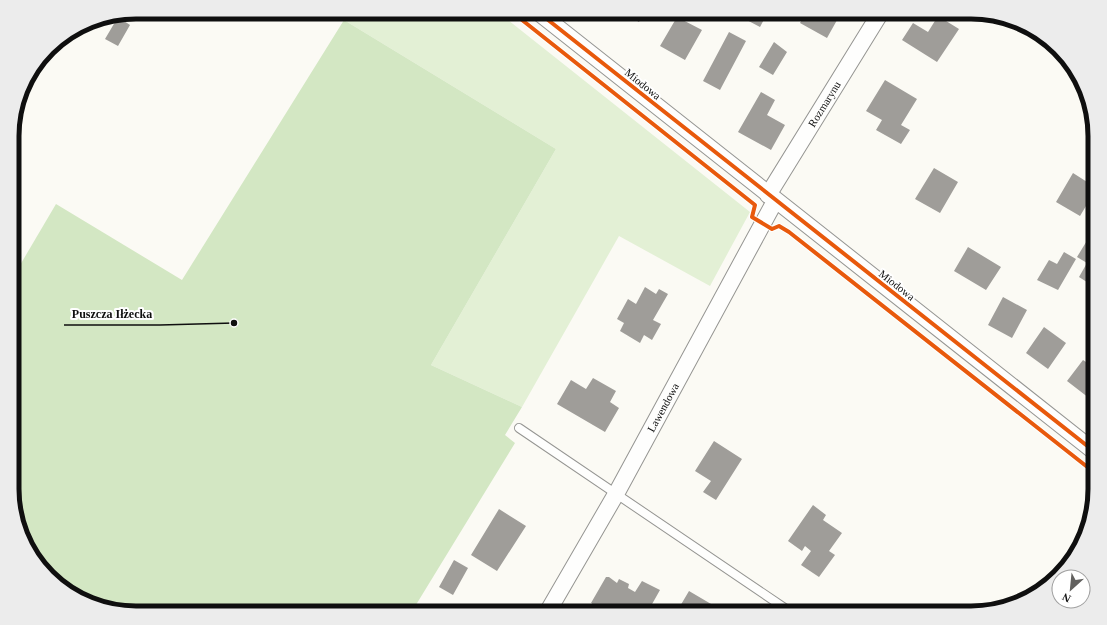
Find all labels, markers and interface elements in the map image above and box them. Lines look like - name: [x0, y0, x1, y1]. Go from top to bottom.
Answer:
- street label: Miodowa: [623, 66, 663, 102]
- street label: Rozmarynu: [806, 79, 843, 129]
- street label: Miodowa: [877, 267, 917, 303]
- callout: Puszcza Iłżecka: [64, 301, 160, 325]
- text: Puszcza Iłżecka: [72, 307, 152, 321]
- street label: Lawendowa: [645, 381, 681, 434]
- north arrow: [1051, 569, 1091, 609]
- text: N: [1060, 591, 1073, 605]

